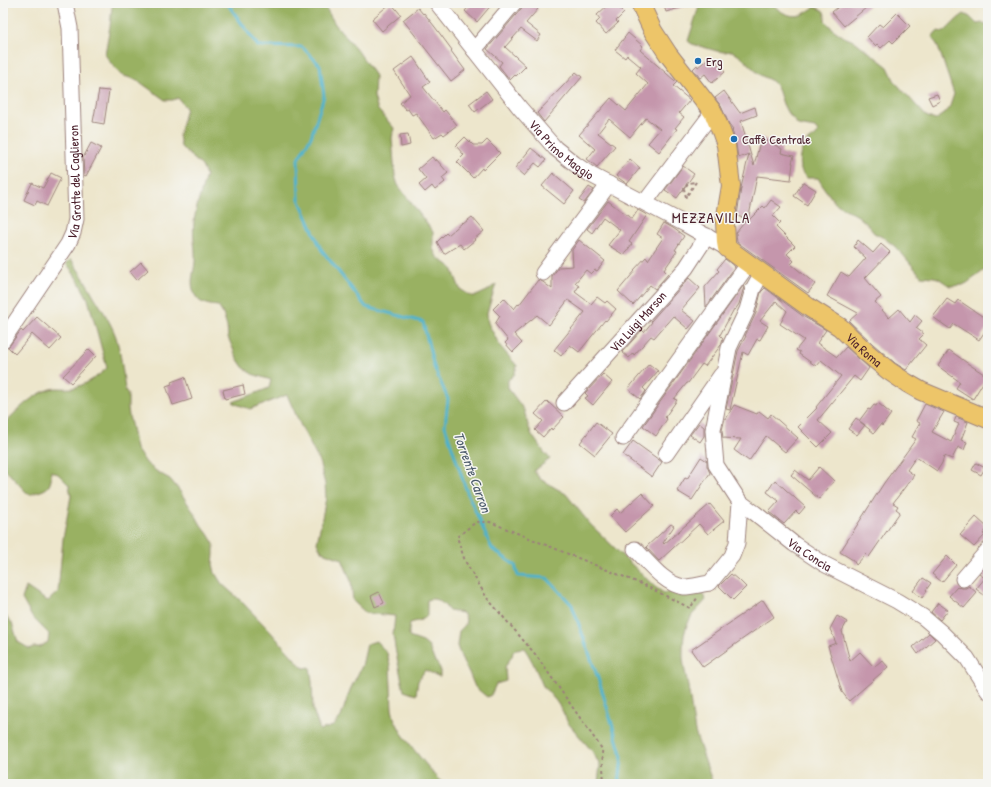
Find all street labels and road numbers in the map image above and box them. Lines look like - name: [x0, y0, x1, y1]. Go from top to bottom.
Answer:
- street label: Via Primo Maggio: [525, 116, 598, 184]
- street label: Via Grotte del Caglieron: [62, 125, 85, 242]
- street label: Via Luigi Marson: [605, 287, 670, 356]
- street label: Via Roma: [842, 328, 886, 371]
- street label: Via Concia: [783, 533, 835, 575]

